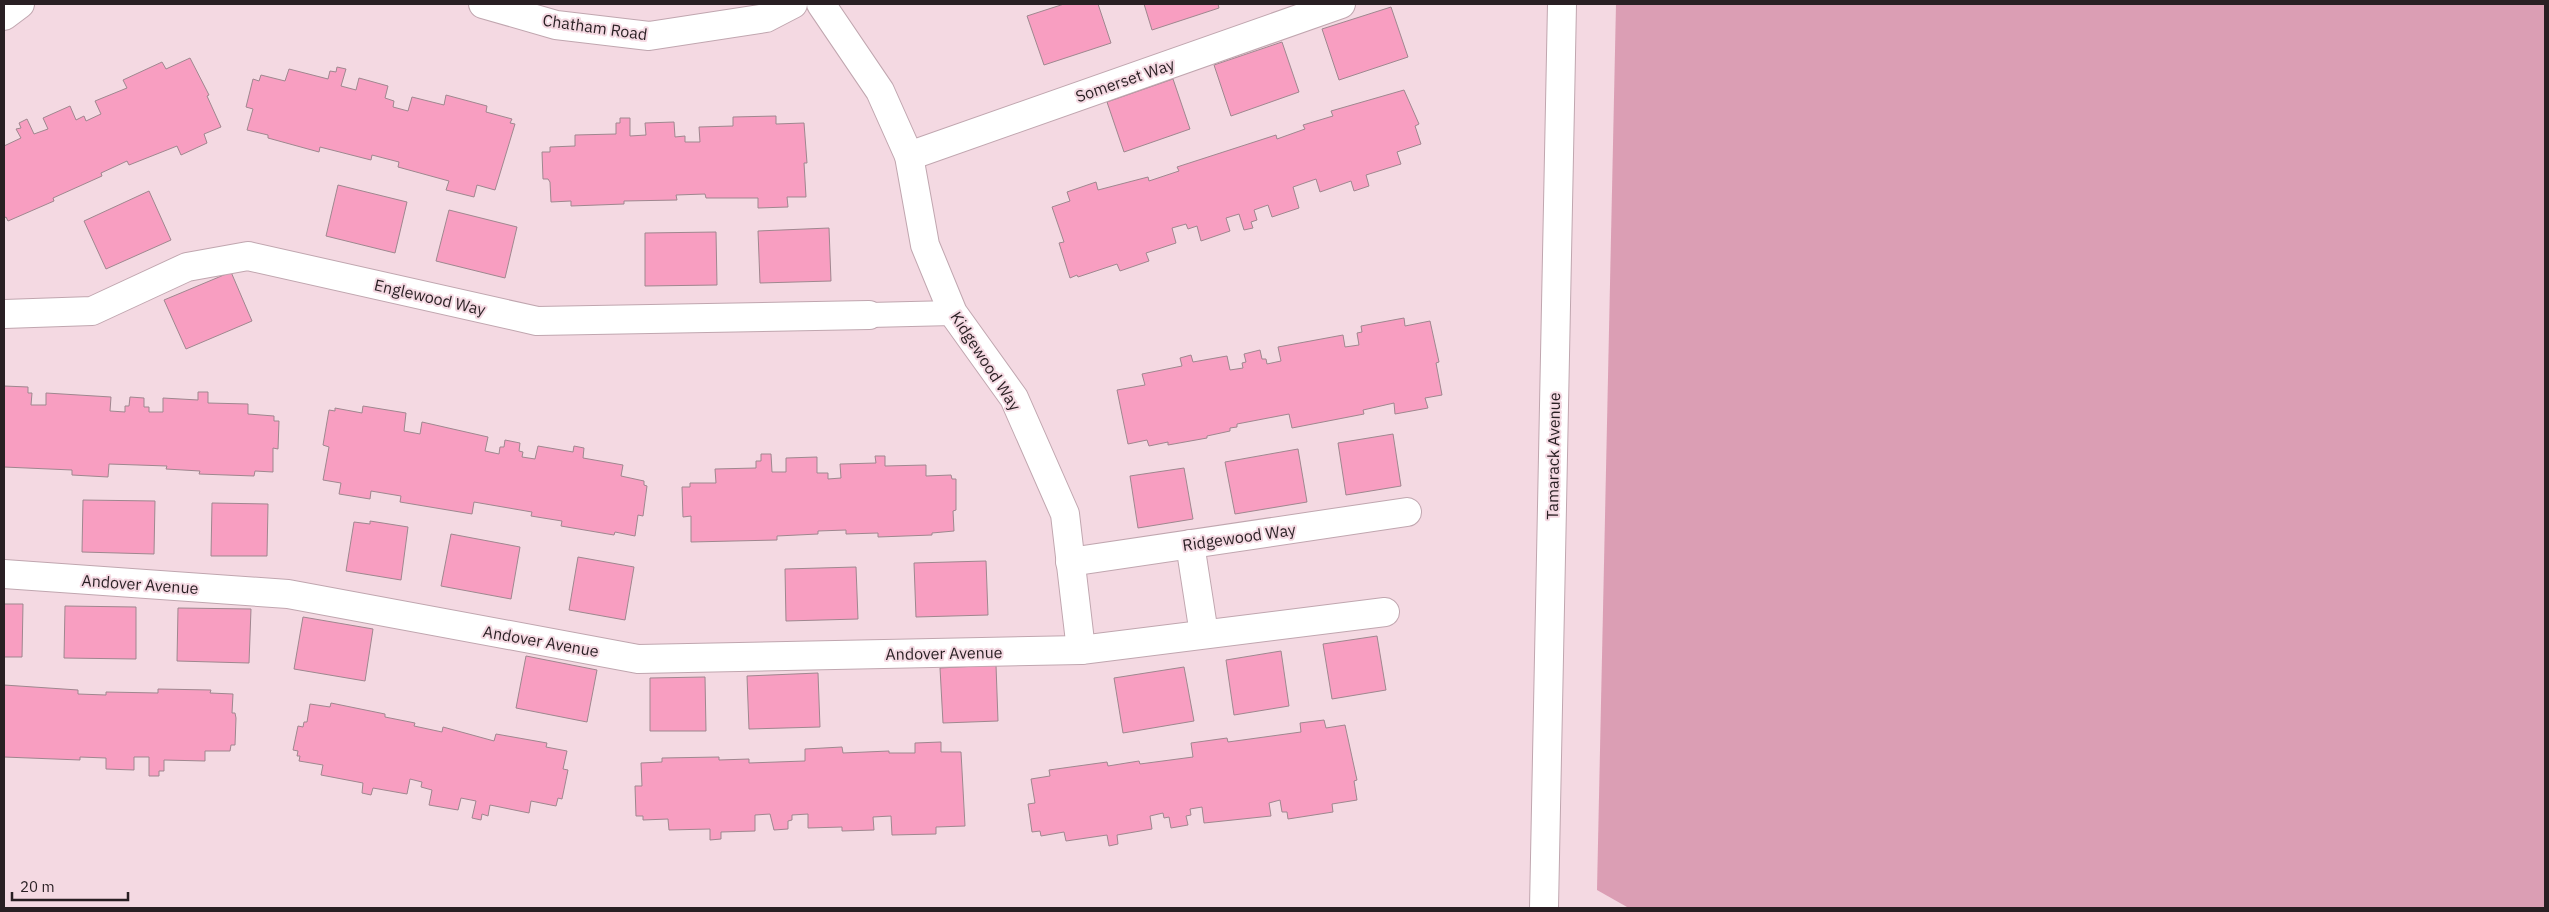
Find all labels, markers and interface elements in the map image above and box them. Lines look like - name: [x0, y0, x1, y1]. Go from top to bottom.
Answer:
- street label: Chatham Road: [541, 10, 649, 44]
- street label: Somerset Way: [1073, 54, 1177, 106]
- street label: Englewood Way: [372, 274, 488, 320]
- street label: Kidgewood Way: [947, 308, 1025, 414]
- street label: Tamarack Avenue: [1542, 392, 1564, 520]
- street label: Ridgewood Way: [1181, 519, 1297, 555]
- street label: Andover Avenue: [81, 570, 199, 598]
- street label: Andover Avenue: [482, 621, 601, 661]
- street label: Andover Avenue: [885, 642, 1003, 664]
- scale bar: [12, 870, 129, 902]
- text: 20 m: [20, 877, 55, 896]

